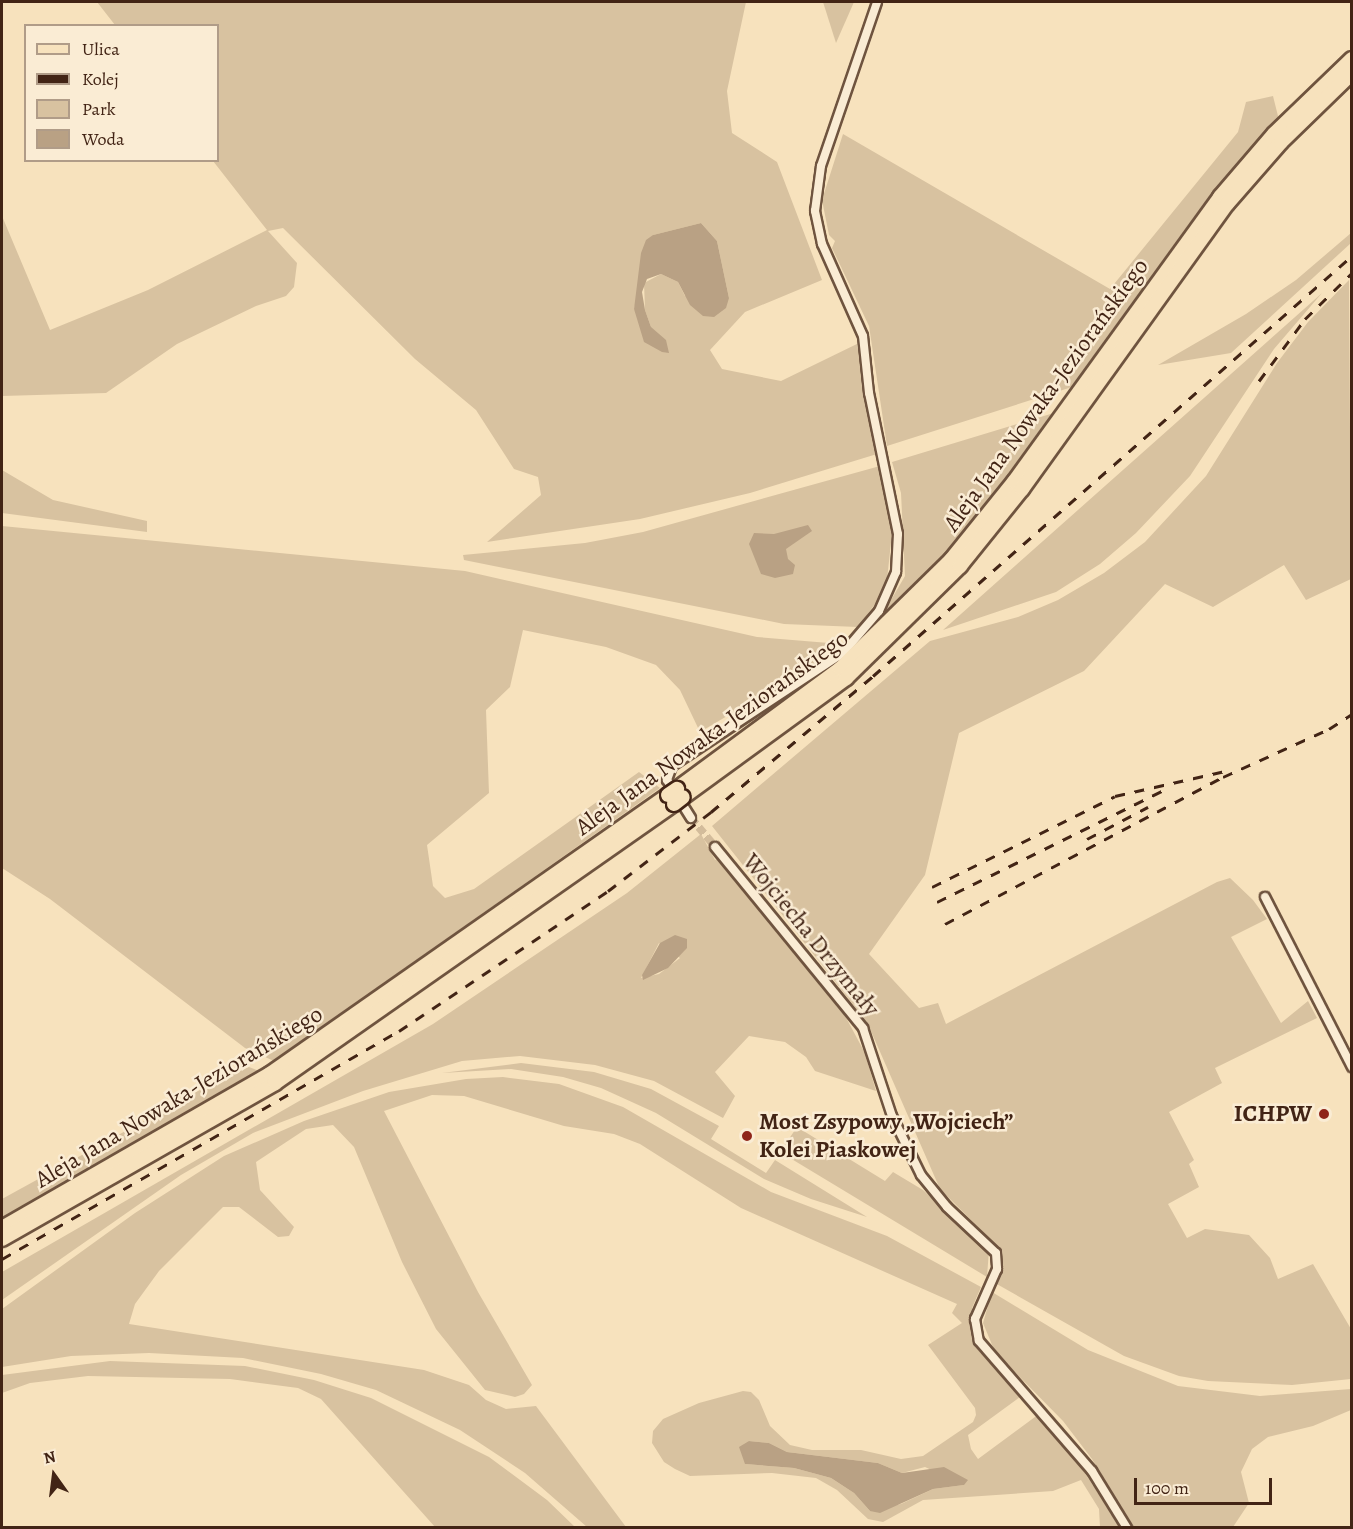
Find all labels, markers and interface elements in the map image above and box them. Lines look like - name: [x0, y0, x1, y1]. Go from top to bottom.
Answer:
- legend: [24, 24, 219, 162]
- text: Ulica: [82, 37, 120, 61]
- text: Kolej: [82, 67, 119, 91]
- text: Park: [82, 97, 116, 121]
- text: Woda: [82, 127, 124, 151]
- street label: Aleja Jana Nowaka-Jeziorańskiego: [937, 253, 1155, 537]
- street label: Aleja Jana Nowaka-Jeziorańskiego: [570, 624, 854, 842]
- street label: Wojciecha Drzymały: [736, 848, 886, 1022]
- street label: Aleja Jana Nowaka-Jeziorańskiego: [30, 1000, 328, 1194]
- place label: ICHPW: [1234, 1100, 1312, 1128]
- marker: ICHPW: [1317, 1107, 1331, 1121]
- place label: Most Zsypowy „Wojciech” Kolei Piaskowej: [759, 1108, 1014, 1164]
- marker: Most Zsypowy „Wojciech” Kolei Piaskowej: [740, 1129, 754, 1143]
- north arrow: [24, 1445, 84, 1505]
- text: N: [41, 1445, 58, 1470]
- scale bar: [1137, 1466, 1275, 1504]
- text: 100 m: [1145, 1476, 1189, 1500]

